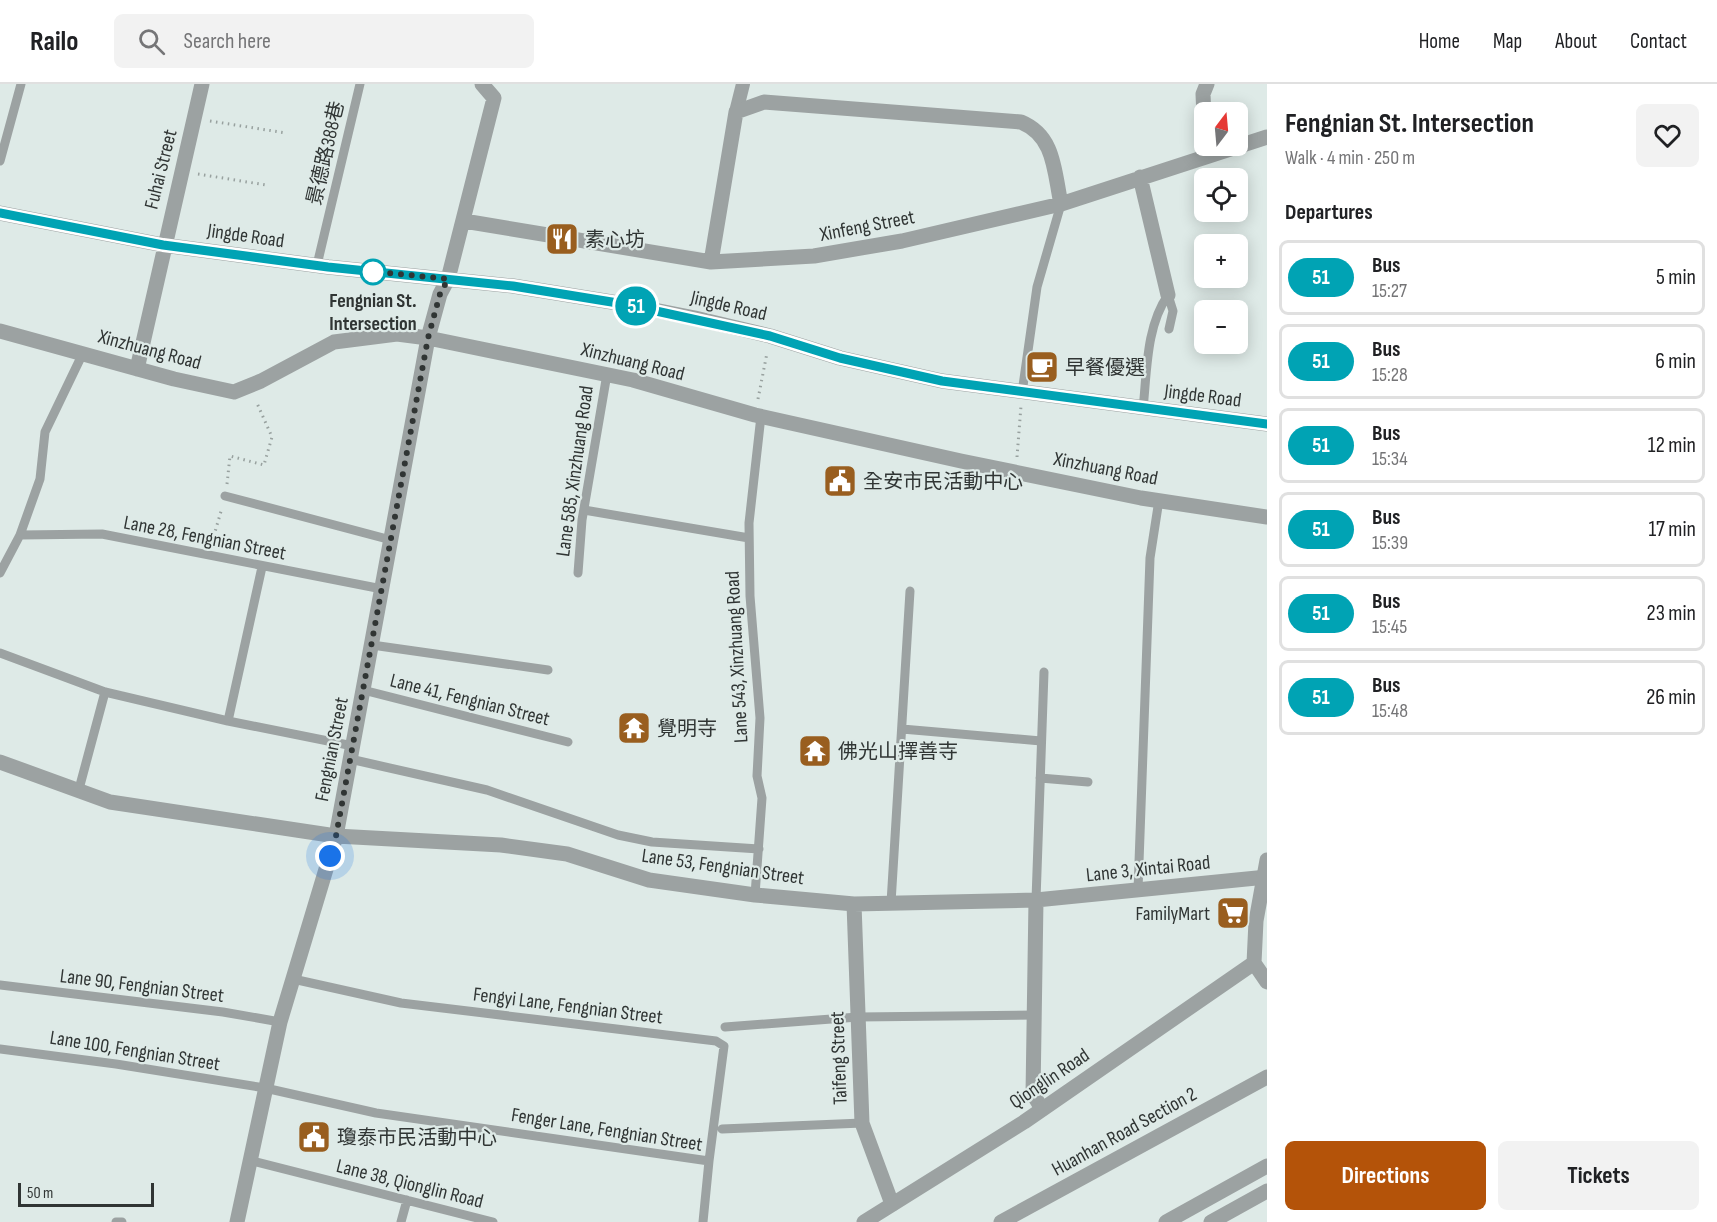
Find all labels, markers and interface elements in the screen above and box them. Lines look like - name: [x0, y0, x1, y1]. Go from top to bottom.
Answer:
- search box: [114, 14, 534, 68]
- text: Railo: [30, 25, 78, 58]
- icon: search: [135, 25, 168, 58]
- text: Search here: [183, 28, 271, 55]
- text: Home: [1419, 29, 1460, 54]
- text: Map: [1493, 29, 1522, 54]
- text: About: [1555, 29, 1597, 54]
- text: Contact: [1630, 29, 1687, 54]
- street label: 景德路388巷: [302, 99, 350, 208]
- north arrow: [1194, 102, 1248, 156]
- map controls: [1194, 102, 1248, 354]
- button: heart: [1636, 104, 1699, 167]
- text: Fengnian St. Intersection: [1285, 107, 1534, 140]
- street label: Fuhai Street: [139, 127, 182, 212]
- text: Walk · 4 min · 250 m: [1285, 146, 1415, 170]
- button: locate: [1194, 168, 1248, 222]
- text: Departures: [1285, 199, 1373, 226]
- street label: Xinfeng Street: [817, 205, 917, 247]
- street label: Jingde Road: [205, 219, 286, 253]
- restaurant icon: 素心坊: [544, 221, 580, 257]
- place label: 素心坊: [585, 228, 645, 252]
- button: +: [1194, 234, 1248, 288]
- text: Bus: [1372, 252, 1401, 279]
- marker: Fengnian St. Intersection: [360, 259, 386, 285]
- text: 5 min: [1656, 264, 1696, 291]
- text: 51: [1312, 265, 1330, 290]
- text: 15:27: [1372, 279, 1407, 303]
- street label: Jingde Road: [688, 285, 769, 326]
- line badge: 51: [609, 286, 663, 326]
- place label: Fengnian St. Intersection: [329, 289, 417, 336]
- text: 51: [627, 294, 645, 319]
- button: −: [1194, 300, 1248, 354]
- street label: Xinzhuang Road: [95, 324, 204, 375]
- text: Bus: [1372, 336, 1401, 363]
- street label: Xinzhuang Road: [578, 337, 687, 386]
- text: 6 min: [1655, 348, 1696, 375]
- cafe icon: 早餐優選: [1024, 349, 1060, 385]
- text: 51: [1312, 349, 1330, 374]
- place label: 早餐優選: [1065, 356, 1145, 380]
- text: 15:28: [1372, 363, 1408, 387]
- street label: Jingde Road: [1162, 379, 1243, 413]
- street label: Lane 585, Xinzhuang Road: [551, 384, 599, 558]
- text: Bus: [1372, 420, 1401, 447]
- text: 12 min: [1648, 432, 1696, 459]
- text: 51: [1312, 433, 1330, 458]
- street label: Xinzhuang Road: [1051, 447, 1160, 491]
- text: 15:34: [1372, 447, 1408, 471]
- public building icon: 全安市民活動中心: [822, 463, 858, 499]
- place label: 全安市民活動中心: [863, 470, 1023, 494]
- text: Bus: [1372, 504, 1401, 531]
- street label: Lane 28, Fengnian Street: [122, 510, 288, 565]
- text: 17 min: [1648, 516, 1696, 543]
- text: 51: [1312, 517, 1330, 542]
- text: 15:39: [1372, 531, 1408, 555]
- street label: Lane 543, Xinzhuang Road: [721, 570, 753, 743]
- text: Bus: [1372, 588, 1401, 615]
- text: 23 min: [1647, 600, 1696, 627]
- text: 51: [1312, 601, 1330, 626]
- text: 15:45: [1372, 615, 1407, 639]
- street label: Lane 41, Fengnian Street: [388, 669, 552, 731]
- text: Bus: [1372, 672, 1401, 699]
- text: 26 min: [1646, 684, 1696, 711]
- text: 51: [1312, 685, 1330, 710]
- street label: Fengnian Street: [310, 695, 354, 803]
- text: 15:48: [1372, 699, 1408, 723]
- temple icon: 覺明寺: [616, 710, 652, 746]
- place label: 覺明寺: [657, 717, 717, 741]
- temple icon: 佛光山擇善寺: [797, 733, 833, 769]
- place label: 佛光山擇善寺: [838, 740, 958, 764]
- your location: [315, 841, 345, 871]
- street label: Lane 53, Fengnian Street: [640, 844, 806, 890]
- street label: Lane 3, Xintai Road: [1085, 851, 1211, 887]
- supermarket icon: FamilyMart: [1215, 895, 1251, 931]
- place label: FamilyMart: [1135, 902, 1210, 926]
- street label: Lane 90, Fengnian Street: [59, 964, 225, 1008]
- street label: Fengyi Lane, Fengnian Street: [472, 982, 664, 1030]
- street label: Taifeng Street: [825, 1011, 853, 1105]
- street label: Lane 100, Fengnian Street: [48, 1026, 222, 1076]
- street label: Qionglin Road: [1005, 1043, 1094, 1114]
- street label: Huanhan Road Section 2: [1048, 1082, 1201, 1182]
- street label: Fenger Lane, Fengnian Street: [510, 1103, 704, 1157]
- public building icon: 瓊泰市民活動中心: [296, 1119, 332, 1155]
- place label: 瓊泰市民活動中心: [337, 1126, 497, 1150]
- button: Directions: [1285, 1141, 1486, 1210]
- button: Tickets: [1498, 1141, 1699, 1210]
- street label: Lane 38, Qionglin Road: [334, 1154, 486, 1214]
- scale bar: [18, 1180, 154, 1208]
- text: 50 m: [27, 1184, 53, 1203]

